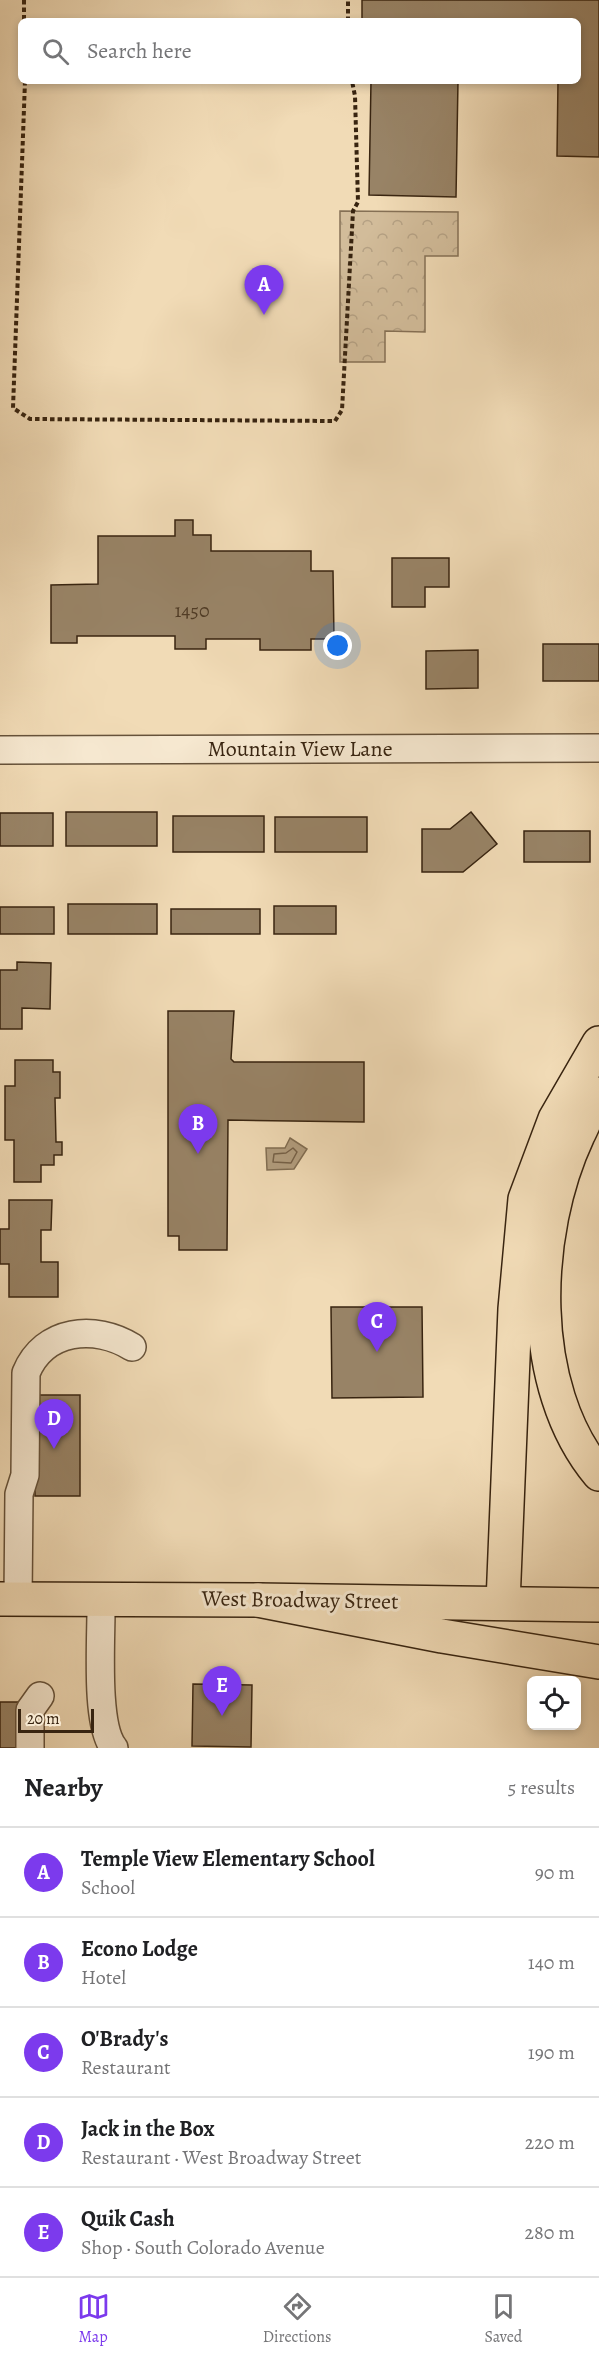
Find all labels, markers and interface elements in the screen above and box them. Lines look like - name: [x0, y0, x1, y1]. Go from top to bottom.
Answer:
- search box: [18, 18, 581, 84]
- icon: search: [39, 35, 72, 68]
- text: Search here: [87, 36, 192, 66]
- pin: A: [244, 266, 284, 315]
- house number: 1450: [174, 597, 210, 624]
- your location: [323, 631, 352, 660]
- street label: Mountain View Lane: [207, 734, 393, 764]
- pin: B: [178, 1104, 218, 1154]
- pin: C: [358, 1302, 397, 1352]
- pin: D: [34, 1400, 74, 1449]
- street label: West Broadway Street: [200, 1583, 399, 1617]
- pin: E: [202, 1666, 242, 1716]
- map controls: [527, 1676, 581, 1730]
- button: locate: [527, 1676, 581, 1730]
- scale bar: [18, 1706, 94, 1734]
- text: 20 m: [27, 1708, 60, 1730]
- text: Nearby: [24, 1770, 103, 1805]
- text: 5 results: [508, 1774, 575, 1801]
- text: Temple View Elementary School: [81, 1844, 375, 1874]
- text: A: [37, 1859, 50, 1886]
- text: 90 m: [535, 1859, 575, 1886]
- text: School: [81, 1874, 135, 1901]
- text: Econo Lodge: [81, 1934, 198, 1964]
- text: B: [37, 1949, 50, 1976]
- text: 140 m: [528, 1949, 575, 1976]
- text: Hotel: [81, 1964, 126, 1991]
- text: O'Brady's: [81, 2024, 168, 2054]
- text: C: [37, 2039, 50, 2066]
- text: 190 m: [528, 2039, 575, 2066]
- text: Restaurant: [81, 2054, 171, 2081]
- text: Jack in the Box: [81, 2114, 214, 2144]
- text: D: [37, 2129, 50, 2156]
- text: 220 m: [525, 2129, 575, 2156]
- text: Restaurant · West Broadway Street: [81, 2144, 361, 2171]
- text: Quik Cash: [81, 2204, 175, 2234]
- text: E: [38, 2219, 49, 2246]
- text: 280 m: [525, 2219, 575, 2246]
- text: Shop · South Colorado Avenue: [81, 2234, 325, 2261]
- tab: Map: [77, 2290, 110, 2348]
- tab: Directions: [263, 2290, 331, 2348]
- tab: Saved: [484, 2290, 522, 2348]

